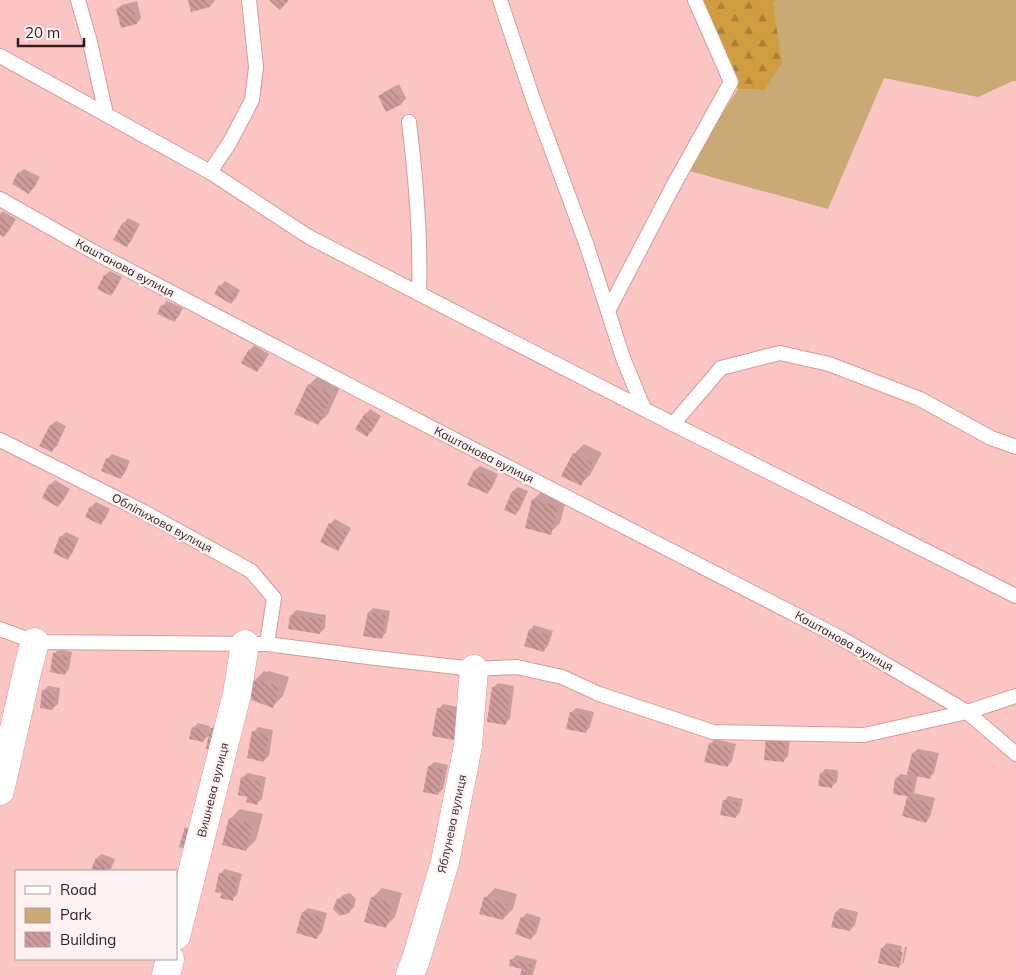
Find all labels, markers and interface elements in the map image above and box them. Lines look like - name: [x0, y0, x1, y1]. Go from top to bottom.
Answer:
- scale bar: [18, 15, 84, 47]
- text: 20 m: [25, 23, 60, 42]
- street label: Каштанова вулиця: [73, 235, 177, 300]
- street label: Каштанова вулиця: [432, 423, 537, 486]
- street label: Обліпихова вулиця: [109, 490, 215, 555]
- street label: Каштанова вулиця: [792, 607, 896, 674]
- street label: Вишнева вулиця: [194, 741, 232, 839]
- street label: Яблунева вулиця: [434, 773, 469, 875]
- legend: [15, 870, 178, 960]
- text: Road: [60, 880, 97, 899]
- text: Park: [60, 905, 92, 924]
- text: Building: [60, 930, 116, 949]

